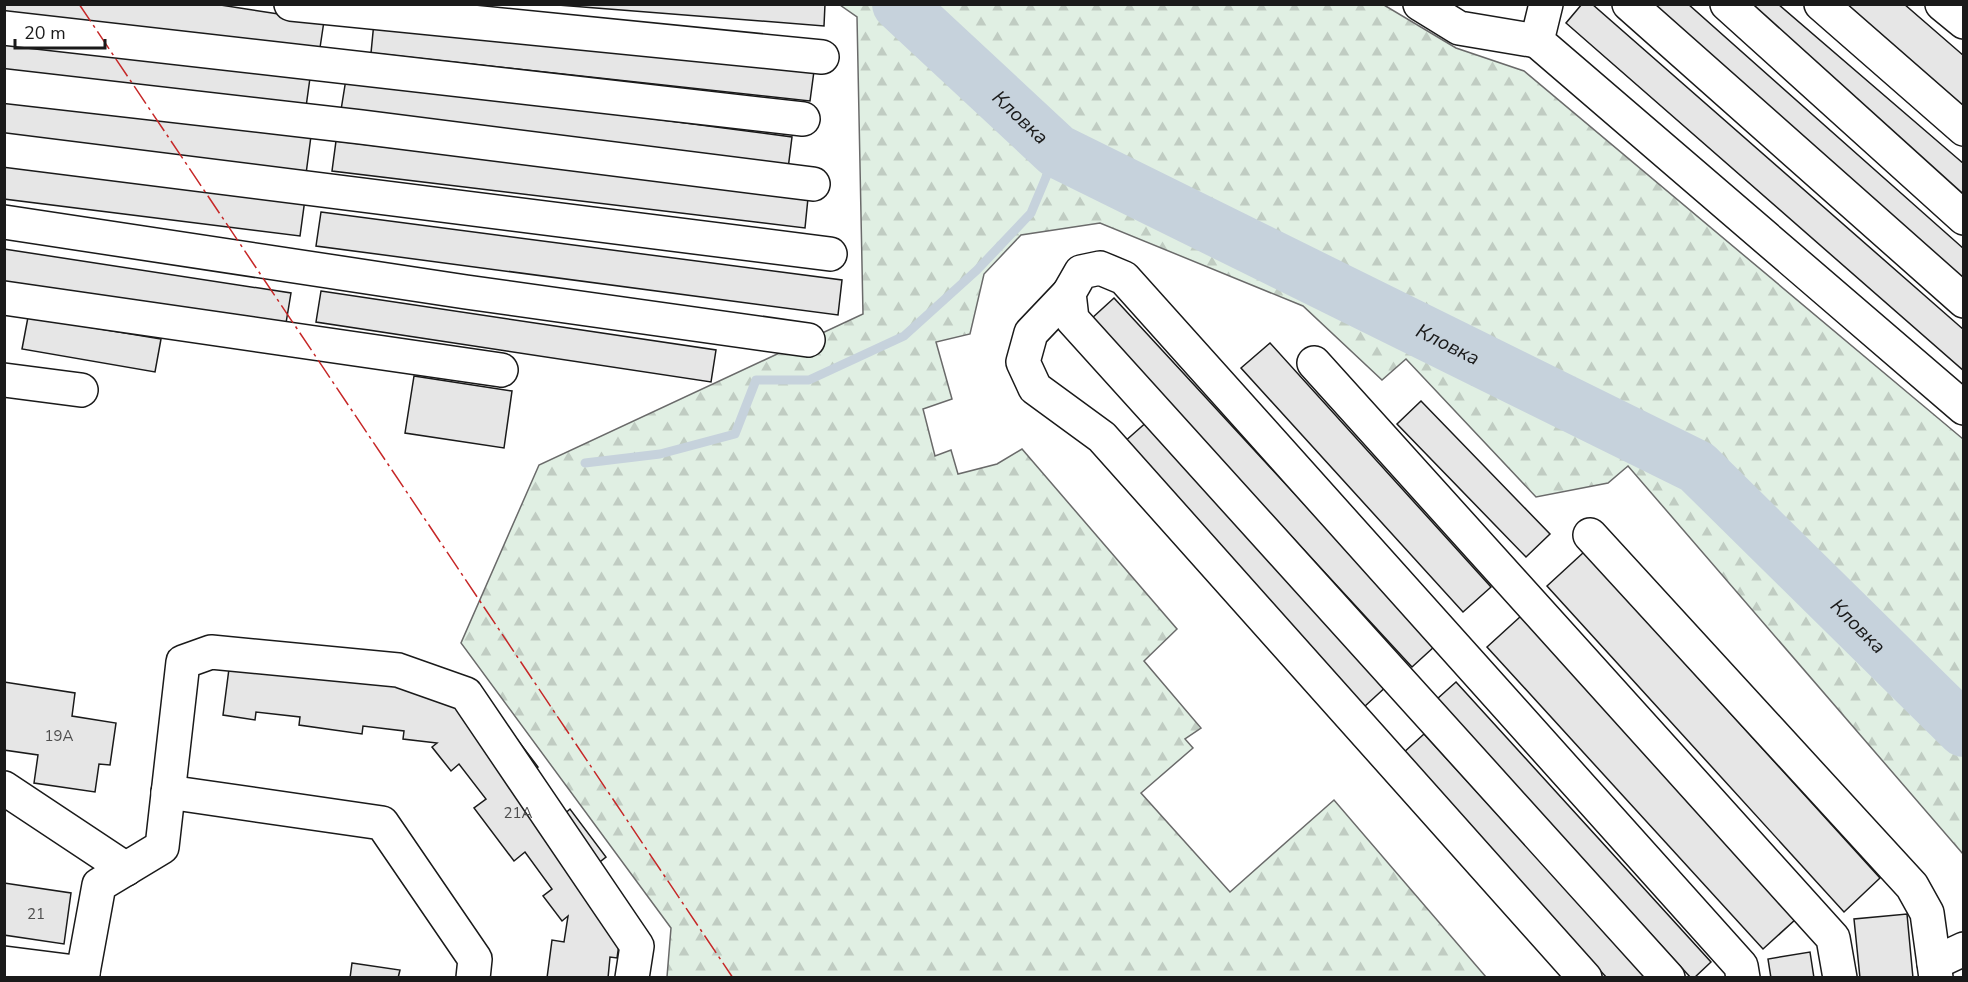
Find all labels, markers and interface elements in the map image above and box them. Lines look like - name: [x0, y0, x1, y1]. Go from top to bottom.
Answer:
- scale bar: [15, 12, 105, 50]
- text: 20 m: [24, 21, 66, 45]
- water label: Кловка: [986, 84, 1054, 150]
- water label: Кловка: [1411, 317, 1484, 372]
- water label: Кловка: [1824, 593, 1892, 660]
- house number: 19А: [45, 726, 74, 746]
- house number: 21А: [504, 803, 533, 823]
- house number: 21: [27, 904, 45, 924]

